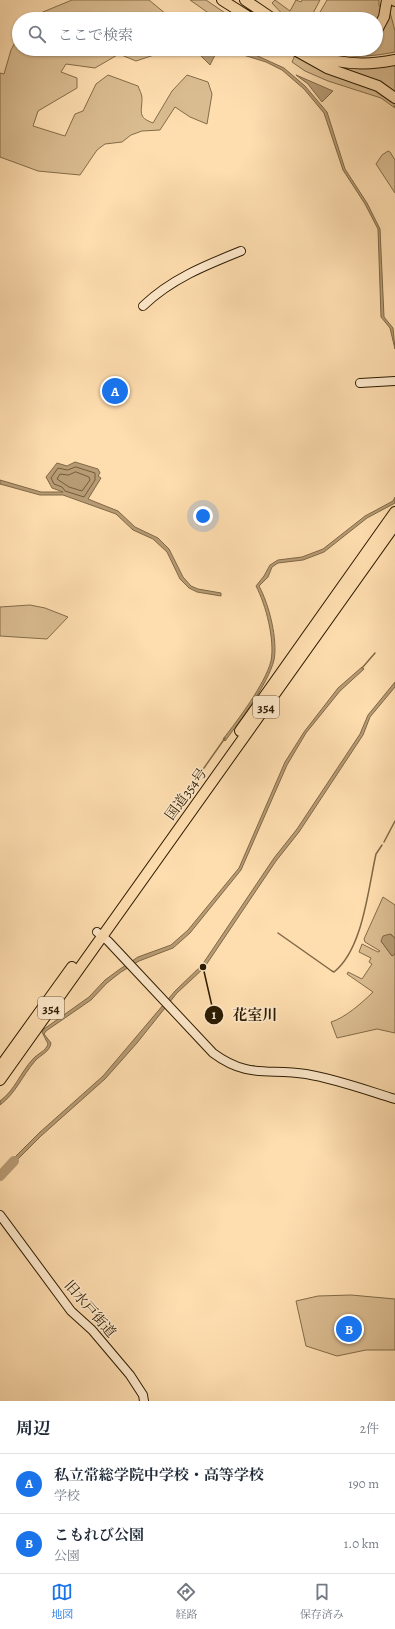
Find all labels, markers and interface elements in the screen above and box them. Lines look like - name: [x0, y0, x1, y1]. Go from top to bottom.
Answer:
- search box: [12, 12, 383, 56]
- icon: search: [26, 23, 48, 45]
- text: ここで検索: [58, 25, 133, 45]
- pin: A: [102, 376, 128, 406]
- your location: [193, 506, 213, 526]
- road number: 354: [253, 696, 279, 718]
- street label: 国道354号: [161, 764, 211, 824]
- road number: 354: [38, 997, 64, 1019]
- callout: 花室川: [204, 1002, 285, 1029]
- text: 花室川: [232, 1005, 278, 1025]
- text: 1: [212, 1007, 217, 1023]
- street label: 旧水戸街道: [60, 1276, 120, 1342]
- pin: B: [336, 1314, 362, 1344]
- text: 周辺: [16, 1417, 50, 1440]
- text: 2件: [360, 1420, 379, 1437]
- text: 私立常総学院中学校・高等学校: [54, 1465, 264, 1485]
- text: A: [25, 1475, 33, 1492]
- text: 190 m: [348, 1475, 379, 1492]
- text: 学校: [54, 1487, 80, 1504]
- text: こもれび公園: [54, 1525, 144, 1545]
- text: B: [25, 1535, 33, 1552]
- text: 1.0 km: [344, 1535, 379, 1552]
- text: 公園: [54, 1547, 80, 1564]
- tab: 地図: [51, 1581, 73, 1622]
- tab: 経路: [175, 1581, 197, 1622]
- tab: 保存済み: [300, 1581, 344, 1622]

